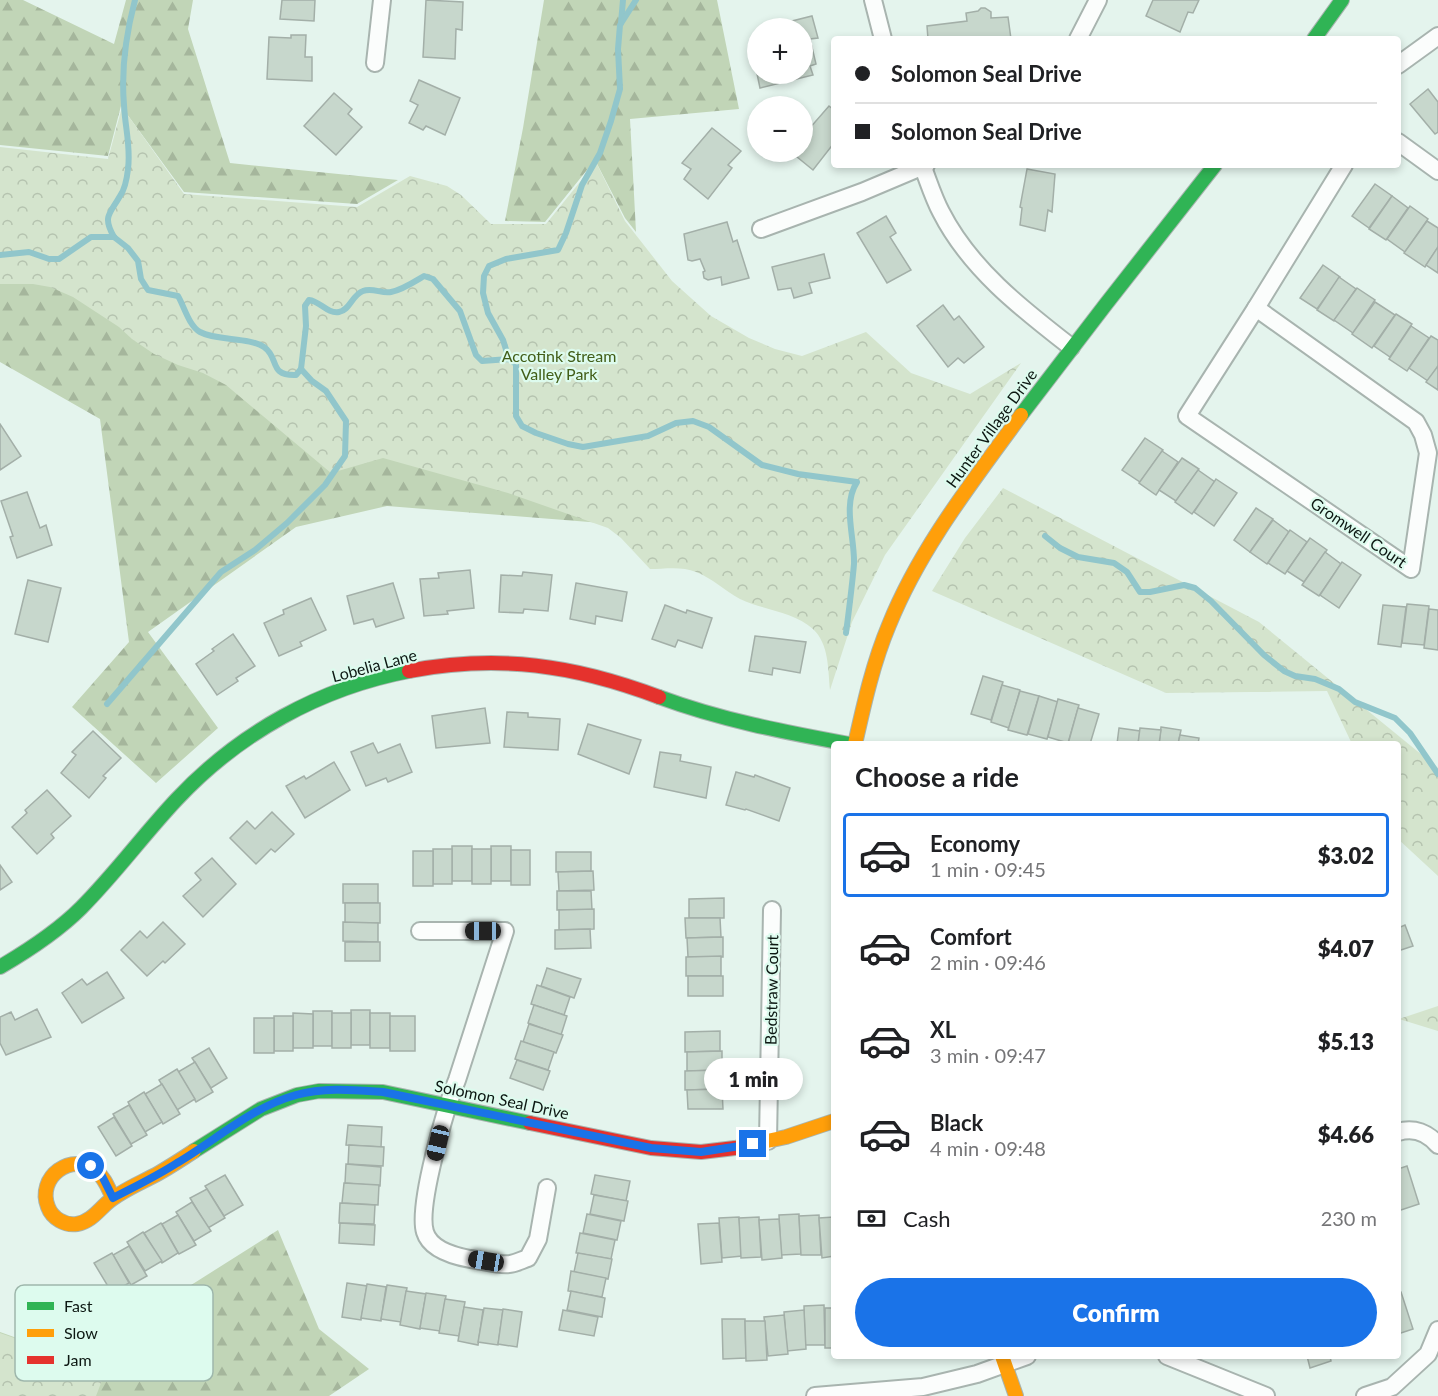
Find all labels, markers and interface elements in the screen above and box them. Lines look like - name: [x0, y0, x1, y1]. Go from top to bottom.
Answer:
- map controls: [747, 18, 813, 162]
- button: +: [747, 18, 813, 84]
- text: Solomon Seal Drive: [891, 60, 1082, 87]
- button: −: [747, 96, 813, 162]
- text: Solomon Seal Drive: [891, 118, 1082, 145]
- park label: Accotink Stream Valley Park: [502, 346, 616, 383]
- street label: Hunter Village Drive: [942, 365, 1040, 491]
- street label: Gromwell Court: [1307, 493, 1411, 571]
- street label: Lobelia Lane: [329, 645, 419, 685]
- text: Choose a ride: [855, 760, 1019, 793]
- icon: car: [858, 828, 912, 882]
- text: Economy: [930, 830, 1020, 857]
- text: $3.02: [1318, 842, 1374, 869]
- text: 1 min · 09:45: [930, 857, 1046, 881]
- icon: car: [858, 921, 912, 975]
- car: [465, 922, 501, 940]
- text: Comfort: [930, 923, 1012, 950]
- street label: Bedstraw Court: [761, 934, 781, 1045]
- text: $4.07: [1318, 935, 1374, 962]
- text: 2 min · 09:46: [930, 950, 1046, 974]
- icon: car: [858, 1014, 912, 1068]
- text: XL: [930, 1016, 956, 1043]
- text: $5.13: [1318, 1028, 1374, 1055]
- text: 3 min · 09:47: [930, 1043, 1046, 1067]
- callout: 1 min: [704, 1057, 802, 1099]
- text: 1 min: [729, 1067, 778, 1091]
- street label: Solomon Seal Drive: [433, 1075, 571, 1123]
- icon: car: [858, 1107, 912, 1161]
- text: Black: [930, 1109, 983, 1136]
- text: $4.66: [1318, 1121, 1374, 1148]
- car: [425, 1123, 451, 1163]
- route end: [739, 1130, 766, 1157]
- text: 4 min · 09:48: [930, 1136, 1046, 1160]
- route start: [77, 1152, 104, 1179]
- icon: cash: [855, 1202, 888, 1235]
- text: Cash: [903, 1205, 950, 1232]
- text: 230 m: [1321, 1206, 1377, 1230]
- car: [467, 1249, 505, 1273]
- button: Confirm: [855, 1278, 1377, 1347]
- legend: [15, 1285, 213, 1381]
- text: Fast: [64, 1296, 93, 1315]
- text: Slow: [64, 1323, 98, 1342]
- text: Jam: [64, 1350, 92, 1369]

